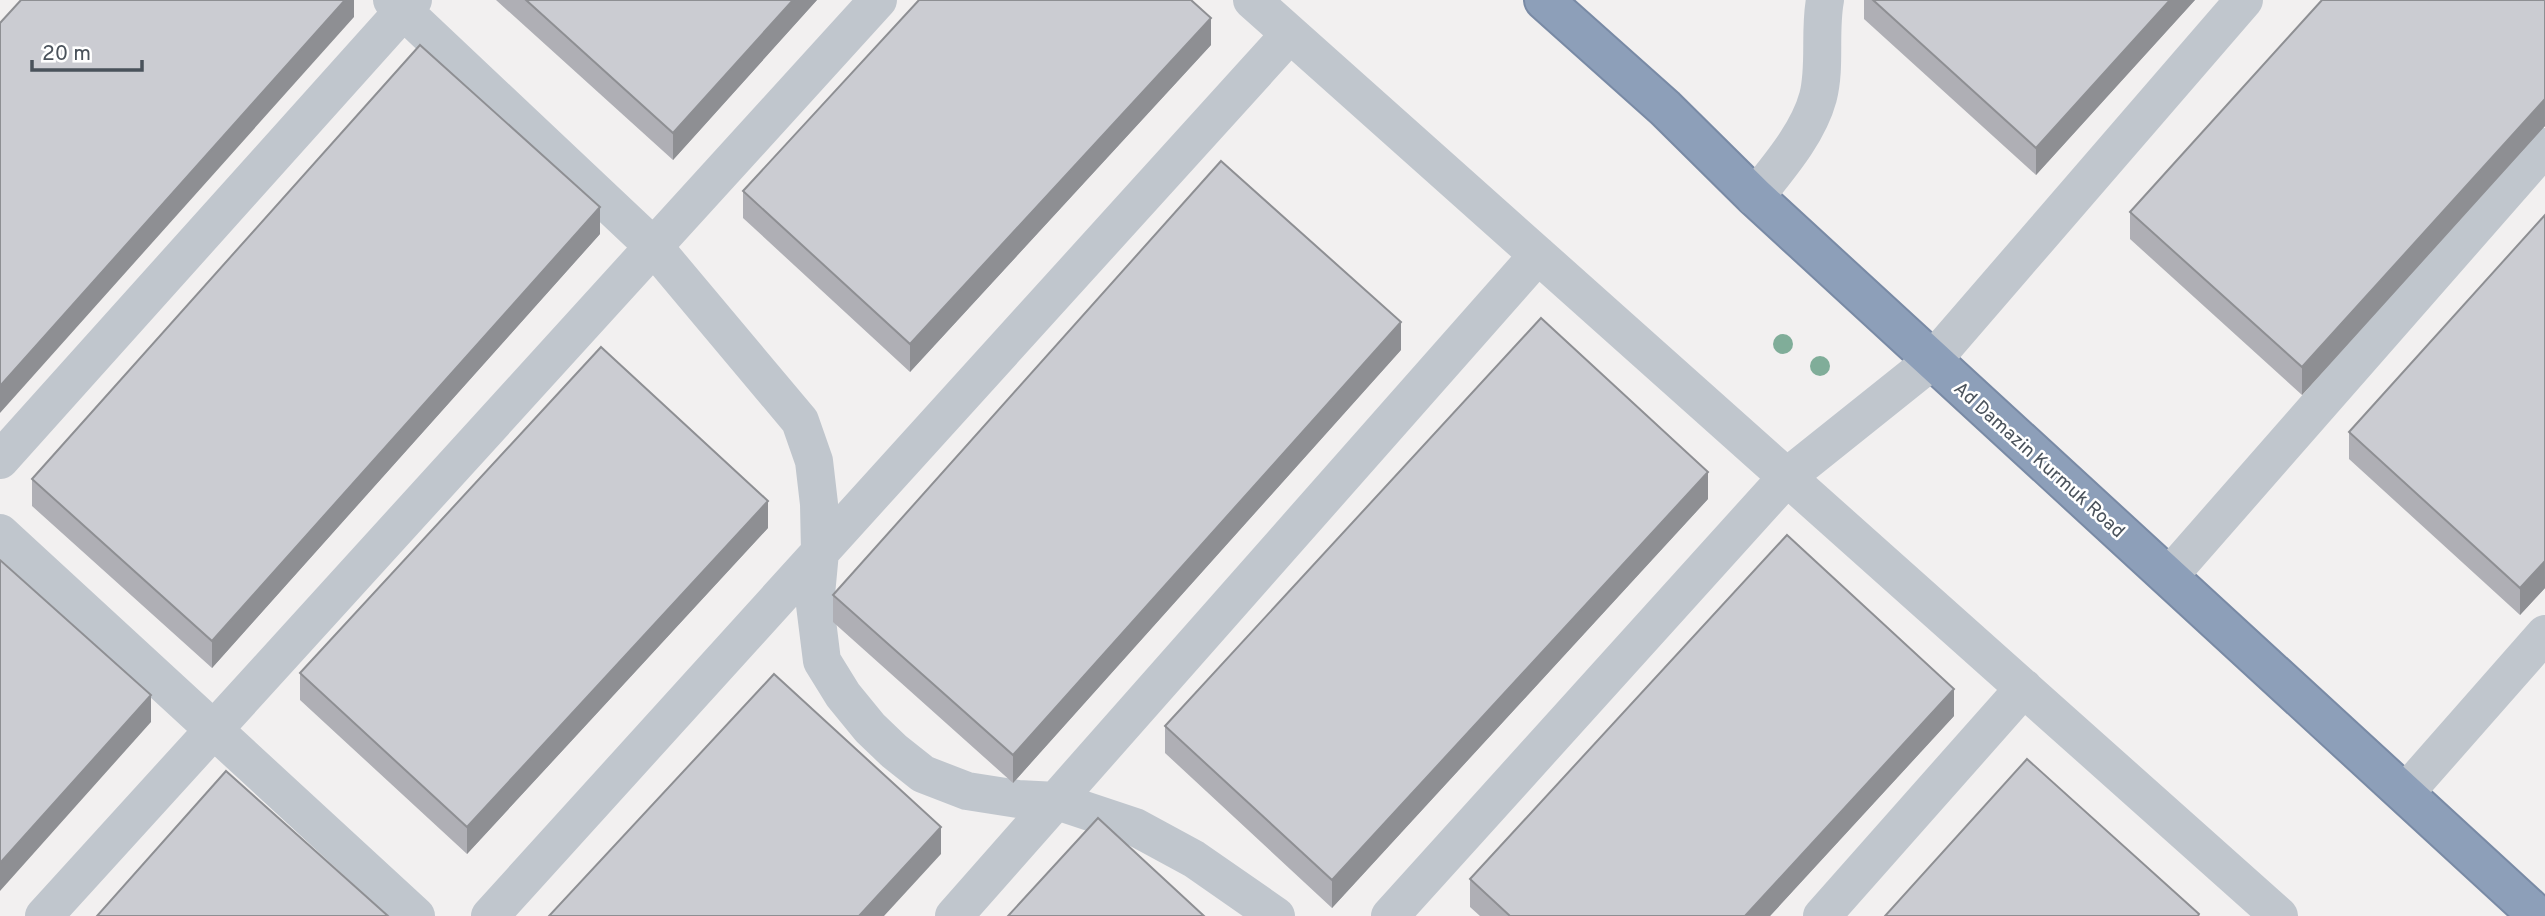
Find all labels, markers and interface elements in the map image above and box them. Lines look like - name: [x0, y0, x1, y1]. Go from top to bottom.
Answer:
- scale bar: [32, 28, 142, 72]
- text: 20 m: [42, 41, 91, 68]
- street label: Ad Damazin Kurmuk Road: [1948, 377, 2129, 544]

